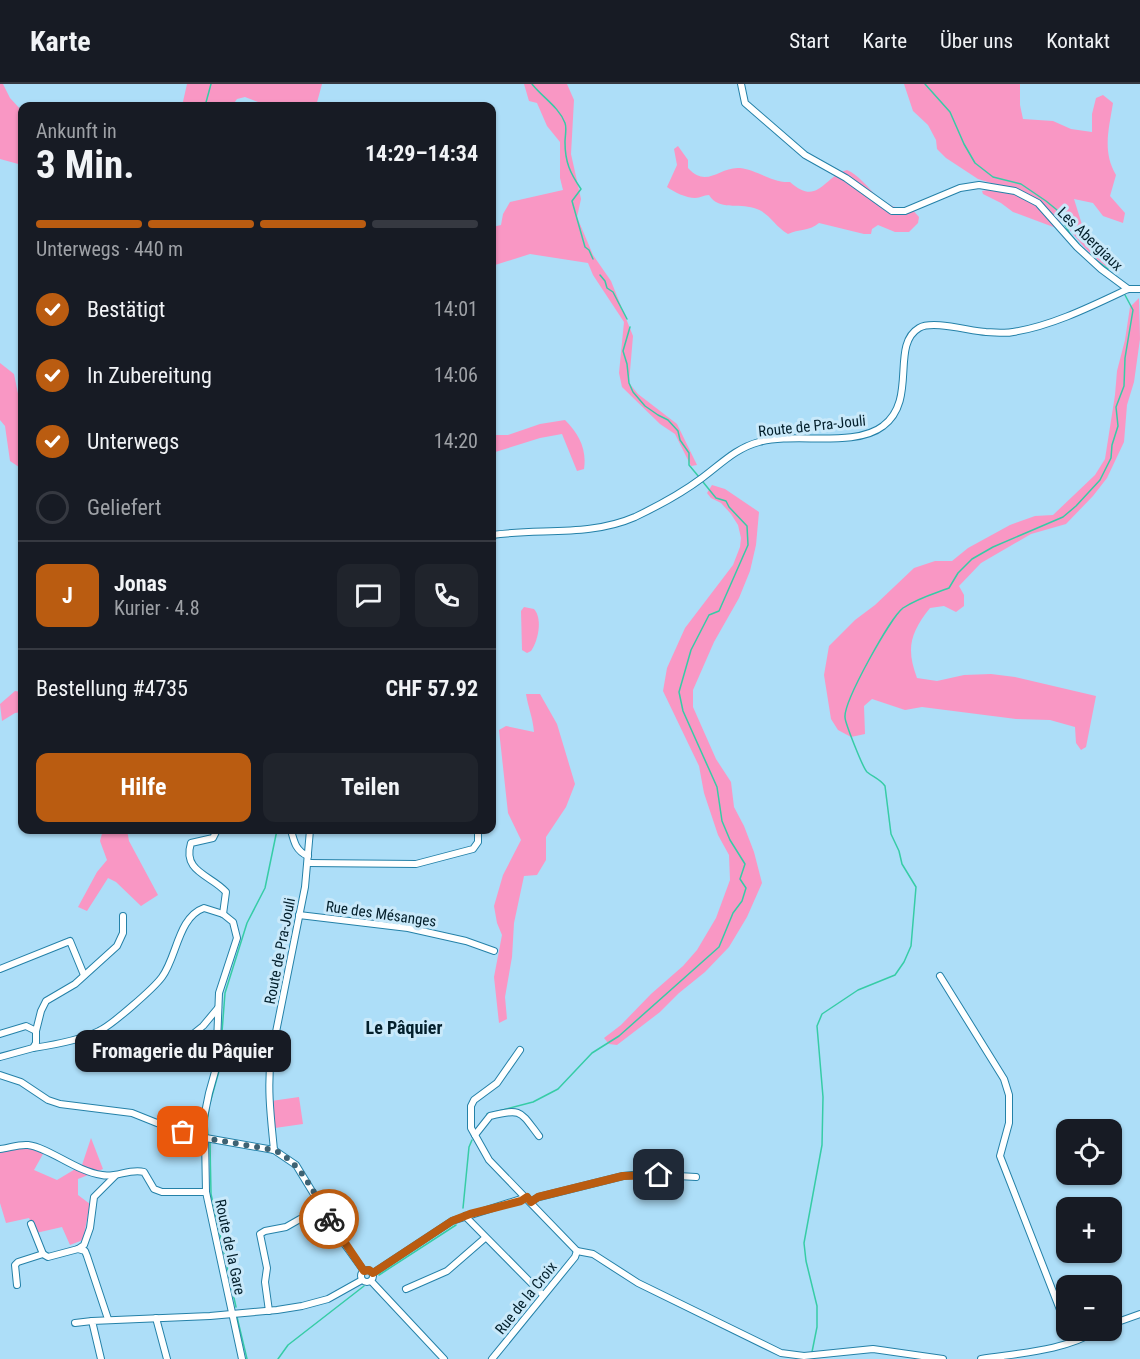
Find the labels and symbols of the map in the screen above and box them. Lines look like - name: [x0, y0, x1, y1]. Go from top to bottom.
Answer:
- street label: Les Abergiaux: [1054, 203, 1127, 275]
- street label: Route de Pra-Jouli: [757, 411, 867, 441]
- street label: Route de Pra-Jouli: [261, 896, 299, 1006]
- street label: Rue des Mésanges: [325, 897, 438, 931]
- district label: Le Pâquier: [366, 1017, 442, 1038]
- callout: Fromagerie du Pâquier: [75, 1030, 291, 1072]
- pin: [157, 1106, 208, 1157]
- pin: [633, 1149, 684, 1200]
- courier: [299, 1189, 359, 1249]
- street label: Route de la Gare: [211, 1198, 249, 1296]
- street label: Rue de la Croix: [491, 1258, 561, 1338]

